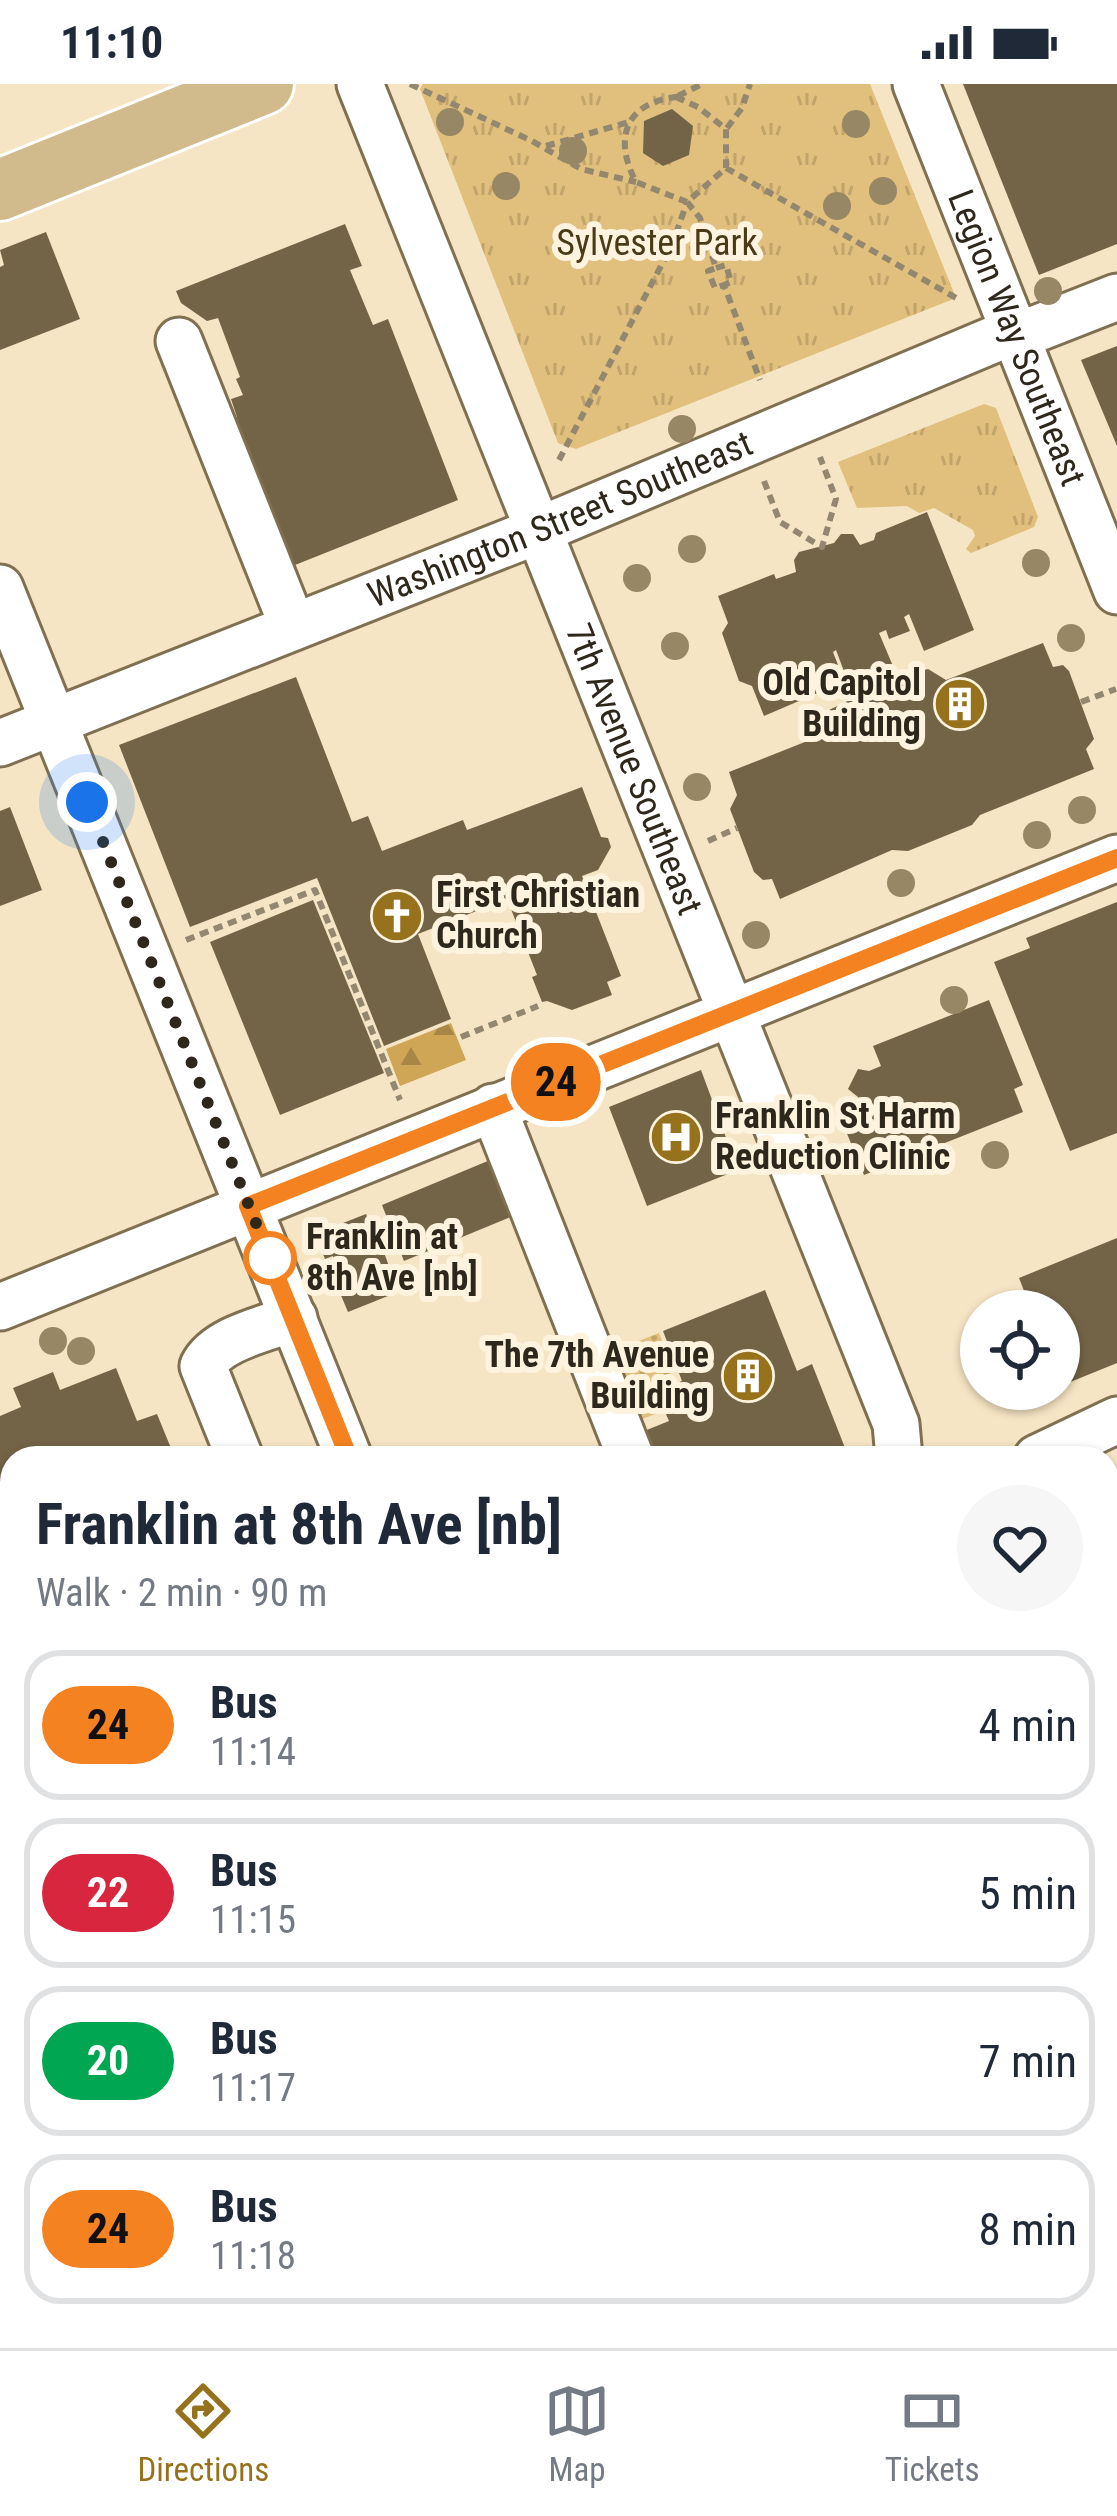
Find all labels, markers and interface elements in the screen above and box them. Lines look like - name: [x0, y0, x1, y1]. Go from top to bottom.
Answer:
- text: 11:10: [60, 16, 163, 69]
- street label: Legion Way Southeast: [939, 184, 1094, 492]
- park label: Sylvester Park: [556, 222, 758, 264]
- street label: Washington Street Southeast: [362, 422, 759, 617]
- street label: 7th Avenue Southeast: [557, 618, 711, 921]
- place label: Old Capitol Building: [762, 662, 921, 745]
- building icon: Old Capitol Building: [932, 676, 988, 732]
- your location: [57, 772, 117, 832]
- place label: First Christian Church: [436, 874, 640, 957]
- church icon: First Christian Church: [369, 888, 425, 944]
- line badge: 24: [502, 1043, 610, 1121]
- text: 24: [535, 1057, 577, 1106]
- place label: Franklin St Harm Reduction Clinic: [715, 1095, 956, 1178]
- hospital icon: Franklin St Harm Reduction Clinic: [648, 1109, 704, 1165]
- place label: Franklin at 8th Ave [nb]: [306, 1216, 478, 1299]
- marker: Franklin at 8th Ave [nb]: [245, 1233, 295, 1283]
- map controls: [960, 1290, 1080, 1410]
- button: locate: [960, 1290, 1080, 1410]
- place label: The 7th Avenue Building: [485, 1334, 709, 1417]
- building icon: The 7th Avenue Building: [720, 1348, 776, 1404]
- button: heart: [957, 1485, 1083, 1611]
- text: Franklin at 8th Ave [nb]: [36, 1491, 562, 1558]
- text: Walk · 2 min · 90 m: [36, 1570, 327, 1616]
- text: Bus: [210, 1676, 278, 1729]
- text: 4 min: [978, 1699, 1077, 1752]
- text: 24: [87, 1700, 129, 1749]
- text: 11:14: [210, 1729, 296, 1775]
- text: Bus: [210, 1844, 278, 1897]
- text: 5 min: [978, 1867, 1077, 1920]
- text: 22: [87, 1868, 129, 1917]
- text: 11:15: [210, 1897, 296, 1943]
- text: Bus: [210, 2012, 278, 2065]
- text: 7 min: [978, 2035, 1077, 2088]
- text: 20: [87, 2036, 129, 2085]
- text: 11:17: [210, 2065, 296, 2111]
- text: Bus: [210, 2180, 278, 2233]
- text: 8 min: [978, 2203, 1077, 2256]
- text: 24: [87, 2204, 129, 2253]
- text: 11:18: [210, 2233, 296, 2279]
- tab: Directions: [137, 2378, 269, 2489]
- tab: Map: [544, 2378, 610, 2489]
- tab: Tickets: [885, 2378, 980, 2489]

